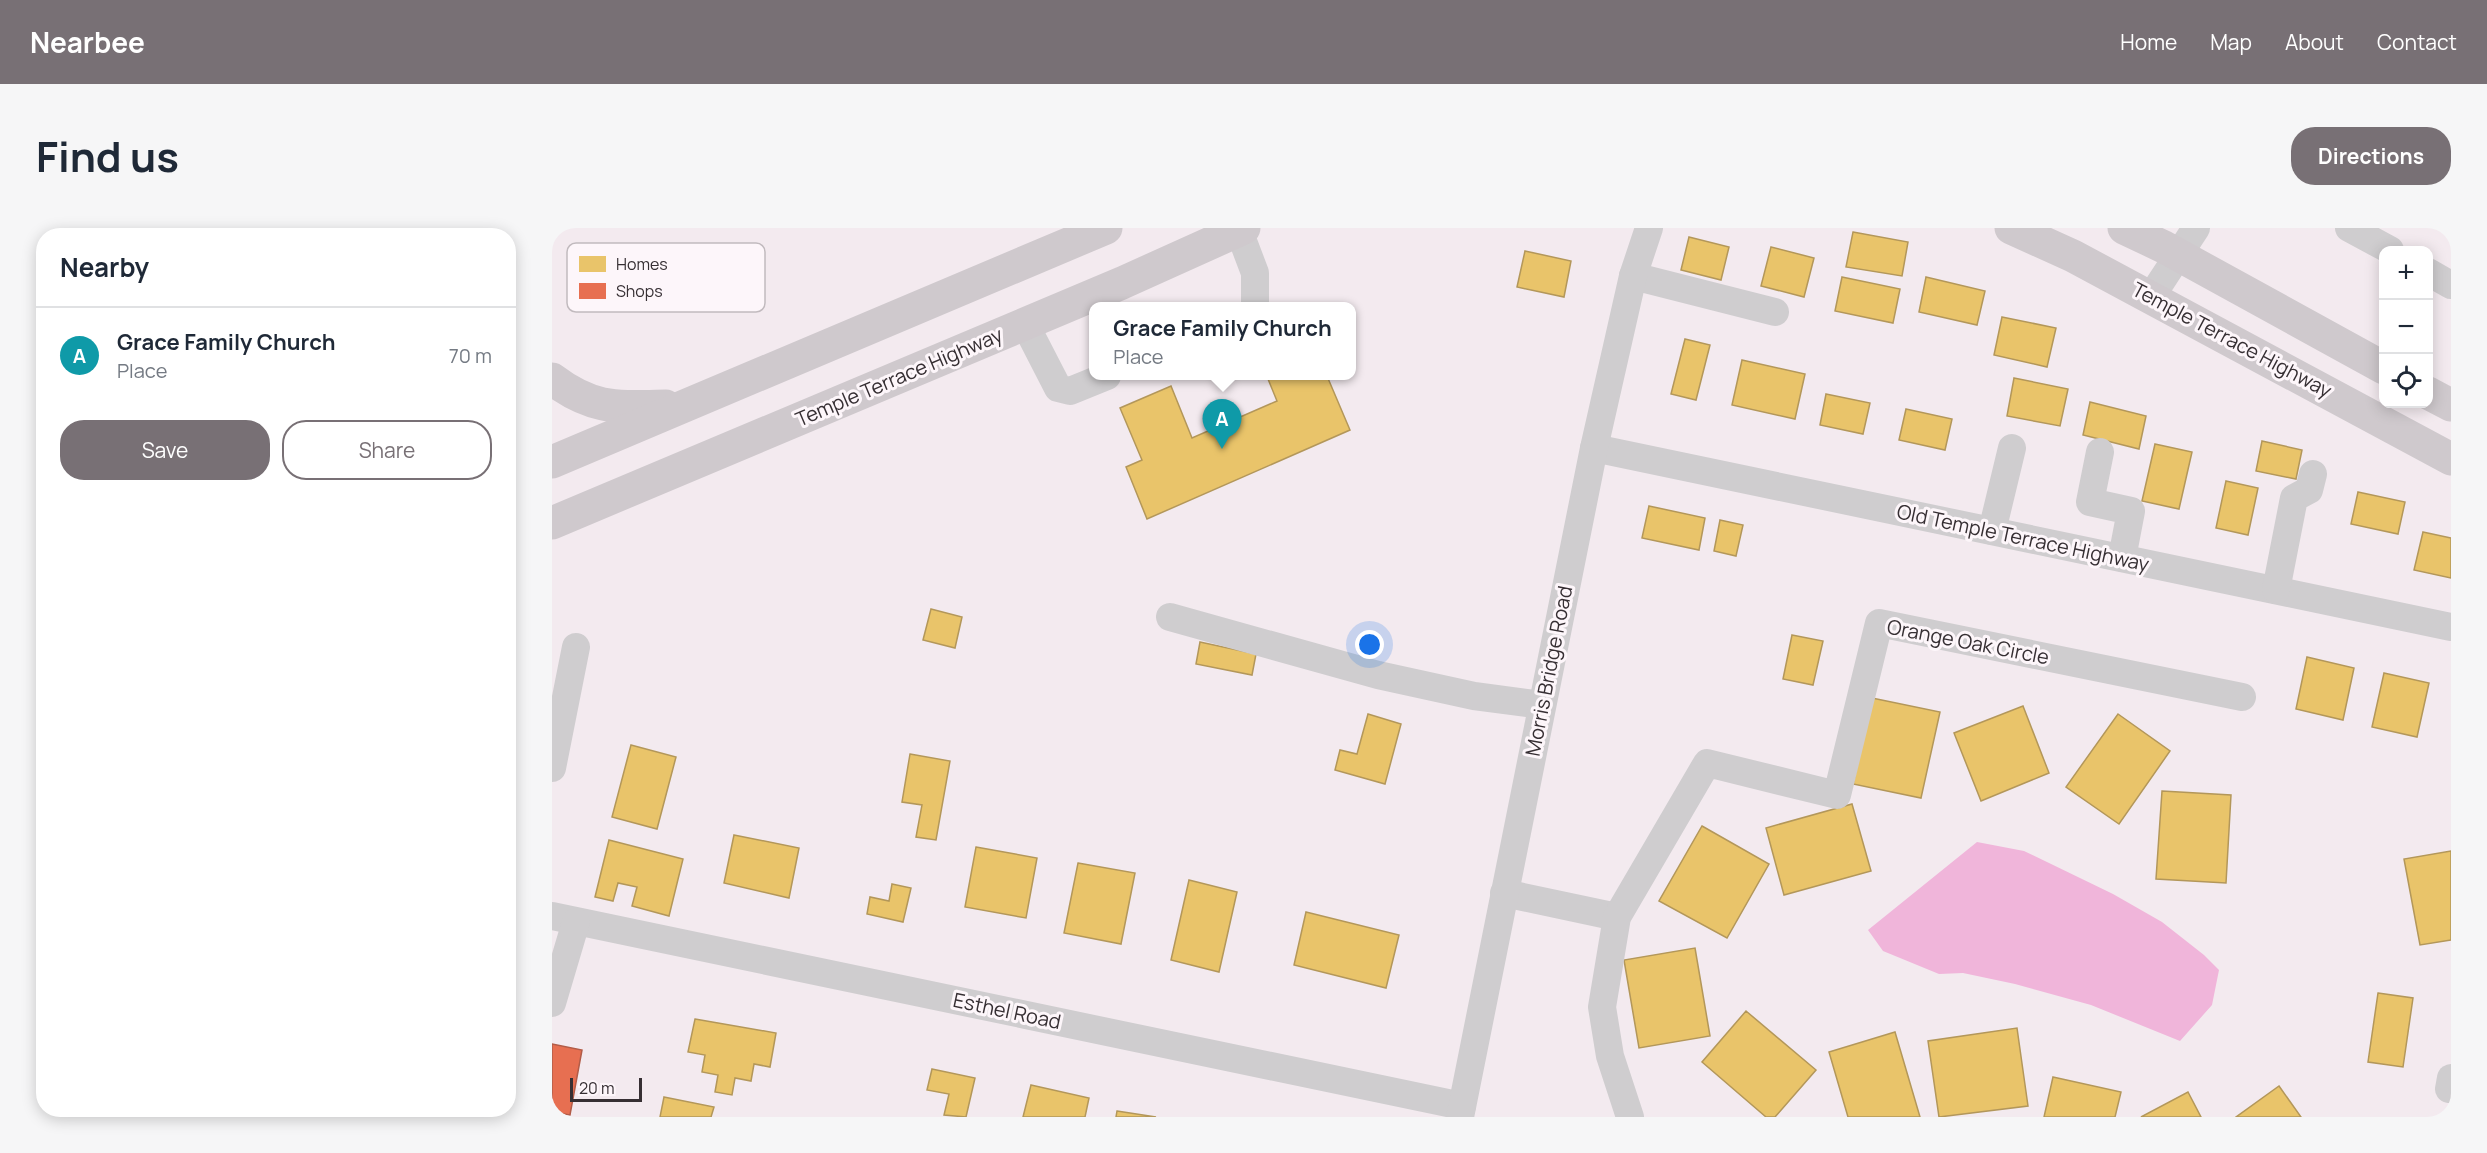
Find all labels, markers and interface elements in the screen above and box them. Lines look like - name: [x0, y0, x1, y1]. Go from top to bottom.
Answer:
- text: Nearbee: [30, 23, 145, 61]
- text: Home: [2120, 28, 2177, 56]
- text: Map: [2210, 28, 2252, 56]
- text: About: [2285, 28, 2344, 56]
- text: Contact: [2377, 28, 2457, 56]
- text: Find us: [36, 127, 179, 185]
- button: Directions: [2291, 127, 2451, 185]
- legend: [567, 243, 765, 312]
- map controls: [2379, 246, 2433, 408]
- button: +: [2379, 246, 2433, 300]
- text: Nearby: [60, 249, 149, 285]
- text: Homes: [616, 253, 668, 275]
- street label: Temple Terrace Highway: [2128, 275, 2337, 404]
- text: Shops: [616, 280, 663, 302]
- button: −: [2379, 300, 2433, 354]
- popup: [1089, 302, 1356, 380]
- text: Grace Family Church: [1113, 313, 1332, 343]
- street label: Temple Terrace Highway: [791, 320, 1007, 432]
- text: Grace Family Church: [117, 327, 336, 357]
- text: A: [73, 342, 86, 369]
- text: 70 m: [449, 342, 492, 369]
- text: Place: [1113, 343, 1164, 370]
- button: locate: [2379, 354, 2433, 408]
- text: Place: [117, 357, 167, 384]
- pin: A: [1202, 400, 1242, 449]
- button: Save: [60, 420, 270, 480]
- button: Share: [282, 420, 492, 480]
- street label: Old Temple Terrace Highway: [1894, 498, 2152, 578]
- street label: Morris Bridge Road: [1519, 583, 1578, 758]
- street label: Orange Oak Circle: [1885, 613, 2051, 670]
- your location: [1355, 630, 1384, 659]
- street label: Esthel Road: [951, 986, 1063, 1035]
- scale bar: [570, 1075, 642, 1102]
- text: 20 m: [579, 1077, 615, 1099]

